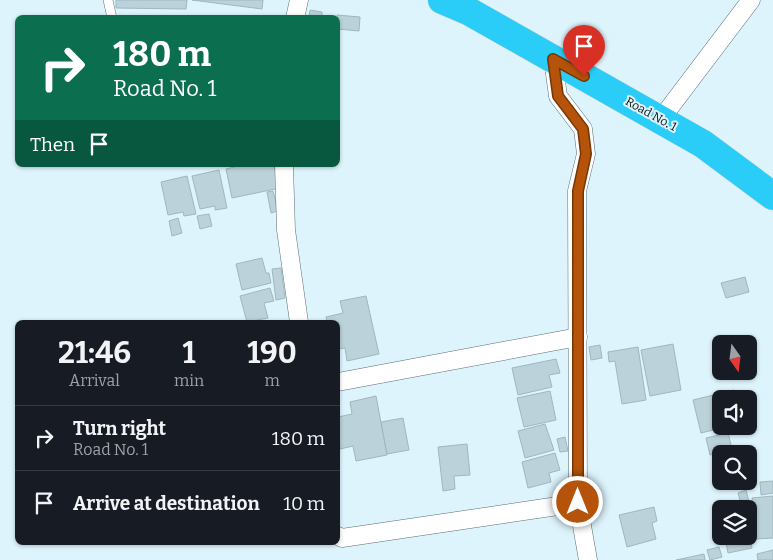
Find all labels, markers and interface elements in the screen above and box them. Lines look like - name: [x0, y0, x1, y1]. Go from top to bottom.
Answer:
- pin: [563, 25, 605, 76]
- icon: arrive: [570, 32, 598, 60]
- text: 180 m: [113, 33, 211, 75]
- icon: right: [30, 35, 95, 100]
- text: Road No. 1: [113, 75, 216, 102]
- street label: Road No. 1: [623, 94, 679, 134]
- icon: arrive: [85, 130, 113, 158]
- text: Then: [30, 133, 75, 156]
- text: 21:46: [58, 335, 131, 371]
- text: 1: [183, 335, 196, 371]
- text: 190: [247, 335, 297, 371]
- north arrow: [712, 335, 758, 380]
- map controls: [712, 335, 757, 545]
- text: Arrival: [69, 371, 120, 390]
- text: min: [174, 371, 204, 390]
- text: m: [264, 371, 280, 390]
- button: sound: [712, 390, 757, 435]
- text: Turn right: [73, 417, 166, 440]
- icon: right: [30, 424, 58, 452]
- text: 180 m: [272, 427, 325, 450]
- text: Road No. 1: [73, 440, 148, 459]
- button: search: [712, 445, 757, 490]
- position arrow: [551, 475, 603, 527]
- icon: arrive: [30, 489, 58, 517]
- text: Arrive at destination: [73, 492, 260, 515]
- text: 10 m: [283, 492, 325, 515]
- button: layers: [712, 500, 757, 545]

